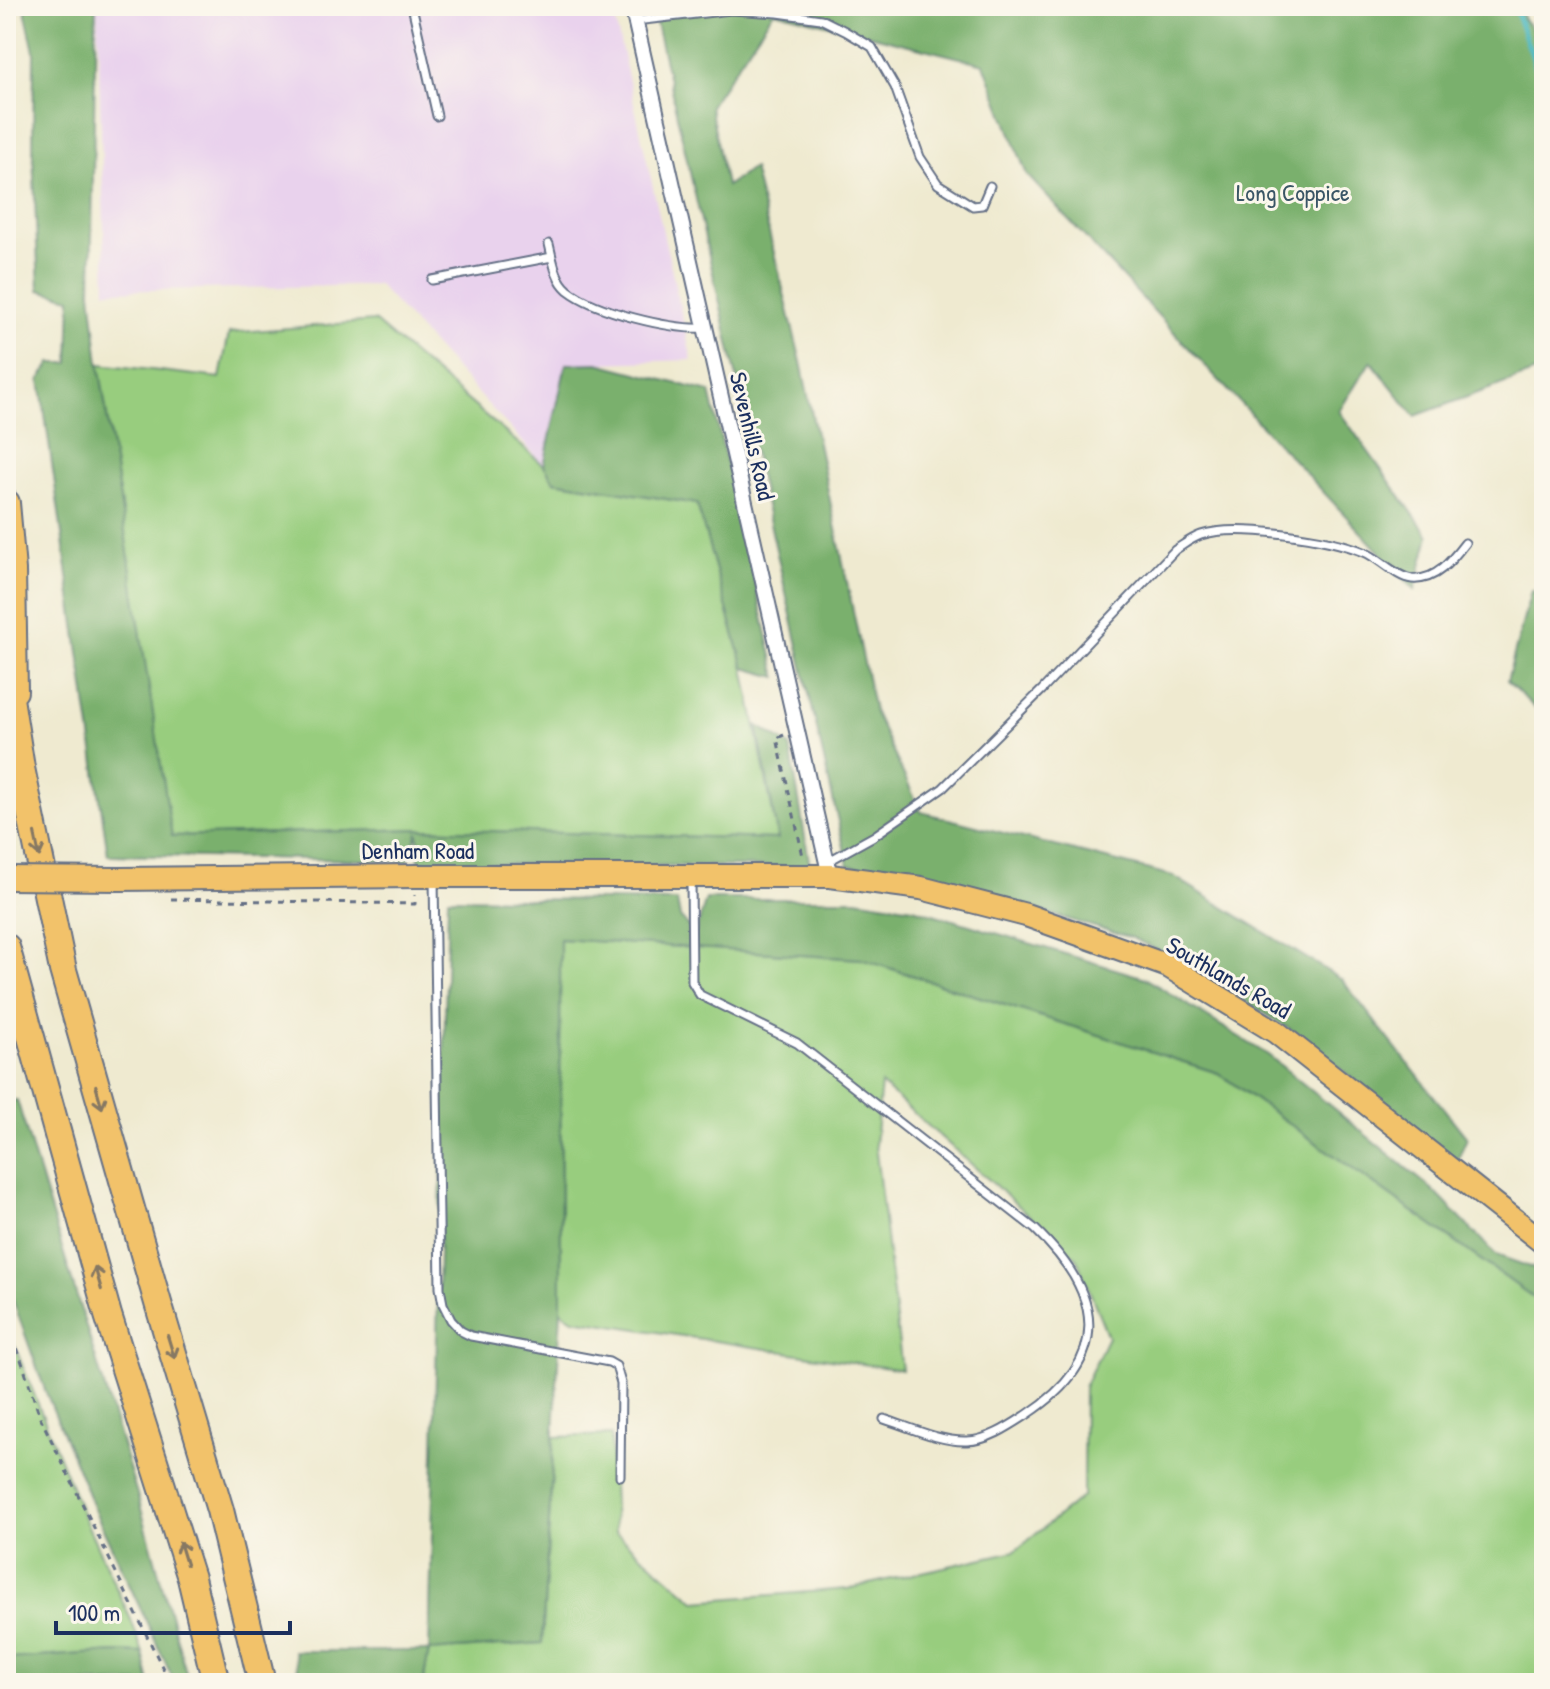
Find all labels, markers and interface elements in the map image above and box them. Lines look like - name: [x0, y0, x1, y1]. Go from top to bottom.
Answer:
- park label: Long Coppice: [1236, 176, 1350, 208]
- street label: Sevenhills Road: [723, 369, 783, 503]
- one-way arrow: [30, 832, 45, 857]
- street label: Denham Road: [362, 834, 474, 866]
- street label: Southlands Road: [1161, 928, 1297, 1026]
- one-way arrow: [92, 1084, 107, 1110]
- one-way arrow: [90, 1266, 105, 1292]
- one-way arrow: [165, 1334, 179, 1359]
- one-way arrow: [175, 1541, 190, 1567]
- scale bar: [56, 1585, 290, 1635]
- text: 100 m: [68, 1596, 120, 1628]

